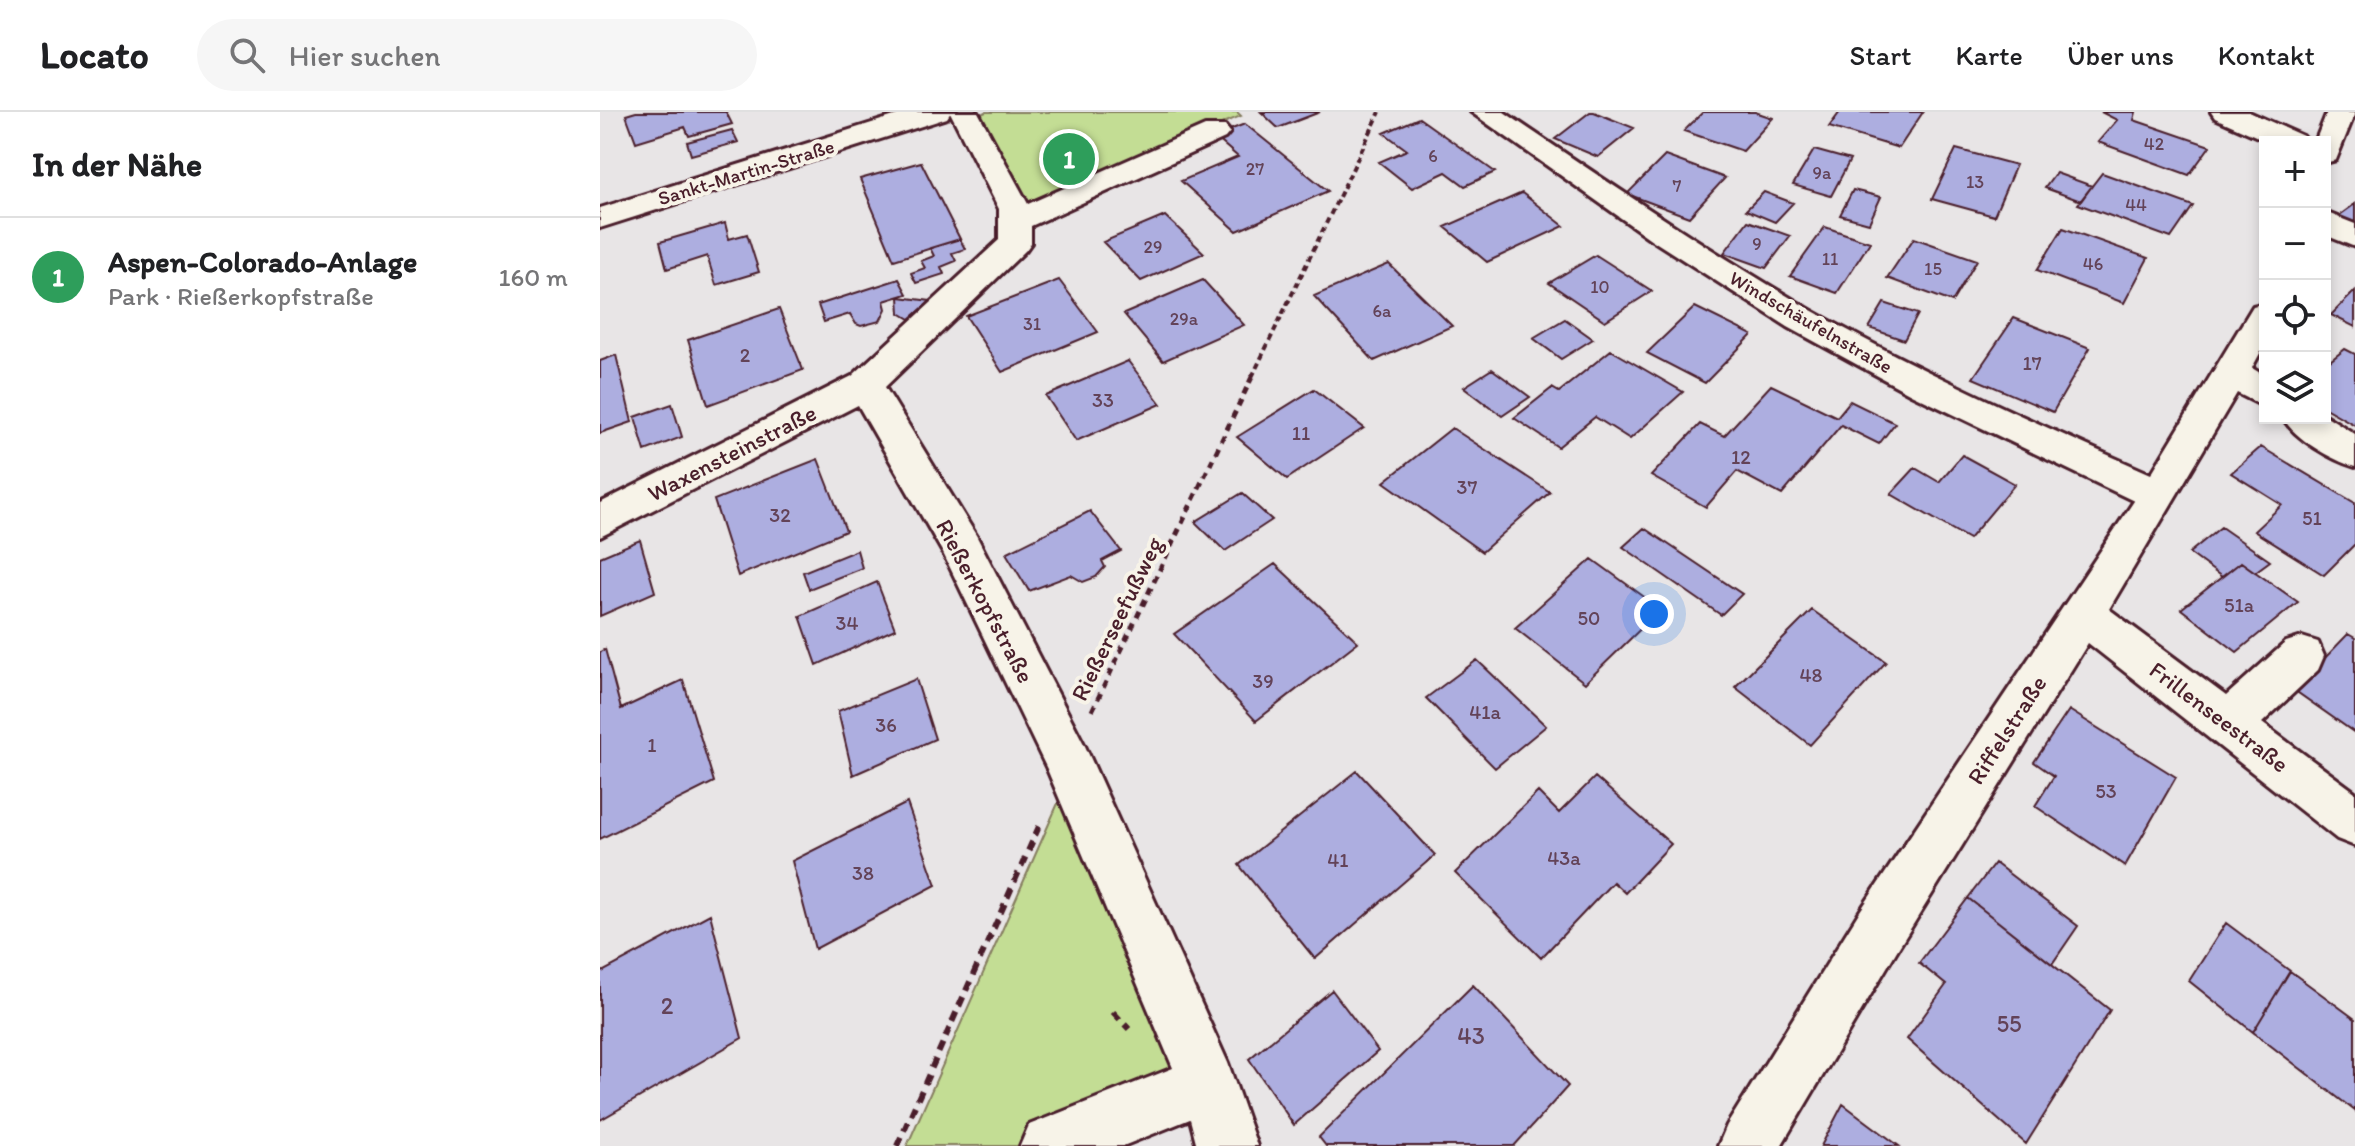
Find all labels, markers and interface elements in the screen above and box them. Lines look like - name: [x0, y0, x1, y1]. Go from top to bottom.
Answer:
- search box: [197, 19, 757, 91]
- text: Locato: [40, 32, 149, 78]
- icon: search: [225, 33, 269, 77]
- text: Hier suchen: [289, 37, 441, 74]
- text: Start: [1850, 38, 1912, 72]
- text: Karte: [1956, 38, 2023, 72]
- text: Über uns: [2067, 38, 2174, 72]
- text: Kontakt: [2218, 38, 2315, 72]
- pin: 1: [1043, 129, 1095, 189]
- house number: 42: [2144, 133, 2165, 155]
- street label: Sankt-Martin-Straße: [655, 134, 837, 210]
- map controls: [2259, 136, 2331, 424]
- button: +: [2259, 136, 2331, 208]
- text: In der Nähe: [32, 144, 202, 185]
- house number: 6: [1428, 145, 1438, 167]
- house number: 27: [1246, 158, 1264, 180]
- house number: 9a: [1813, 162, 1832, 184]
- house number: 13: [1966, 171, 1984, 193]
- house number: 7: [1673, 175, 1682, 197]
- house number: 44: [2125, 194, 2147, 216]
- button: −: [2259, 208, 2331, 280]
- house number: 9: [1752, 233, 1762, 255]
- house number: 29: [1144, 236, 1162, 258]
- text: Aspen-Colorado-Anlage: [108, 243, 417, 280]
- house number: 11: [1822, 248, 1838, 270]
- house number: 46: [2083, 253, 2103, 275]
- house number: 15: [1924, 258, 1942, 280]
- text: 1: [52, 261, 64, 293]
- text: 160 m: [498, 261, 568, 293]
- street label: Windschäufelnstraße: [1725, 266, 1897, 378]
- house number: 10: [1590, 276, 1610, 298]
- text: Park · Rießerkopfstraße: [108, 280, 374, 312]
- button: locate: [2259, 280, 2331, 352]
- house number: 6a: [1373, 300, 1392, 322]
- house number: 29a: [1170, 308, 1199, 330]
- house number: 31: [1023, 313, 1041, 335]
- house number: 2: [740, 343, 751, 367]
- house number: 17: [2022, 351, 2042, 375]
- button: layers: [2259, 352, 2331, 424]
- house number: 33: [1092, 388, 1114, 412]
- street label: Waxensteinstraße: [643, 398, 821, 508]
- house number: 11: [1292, 421, 1310, 445]
- house number: 12: [1731, 445, 1751, 469]
- house number: 37: [1457, 475, 1477, 499]
- house number: 32: [769, 503, 791, 527]
- house number: 51: [2302, 506, 2322, 530]
- street label: Rießerkopfstraße: [930, 514, 1041, 688]
- street label: Rießerseefußweg: [1064, 531, 1169, 705]
- house number: 51a: [2224, 593, 2255, 617]
- your location: [1634, 594, 1674, 634]
- house number: 50: [1578, 606, 1600, 630]
- house number: 34: [836, 611, 858, 635]
- street label: Frillenseestraße: [2144, 655, 2295, 778]
- house number: 48: [1800, 663, 1823, 687]
- house number: 39: [1252, 669, 1274, 693]
- street label: Riffelstraße: [1961, 670, 2053, 790]
- house number: 41a: [1469, 700, 1501, 724]
- house number: 36: [875, 713, 897, 737]
- house number: 1: [647, 733, 657, 757]
- house number: 53: [2095, 779, 2117, 803]
- house number: 43a: [1547, 846, 1581, 870]
- house number: 41: [1327, 848, 1349, 872]
- house number: 38: [852, 861, 874, 885]
- house number: 2: [661, 991, 674, 1020]
- house number: 55: [1996, 1009, 2022, 1038]
- house number: 43: [1457, 1021, 1485, 1050]

